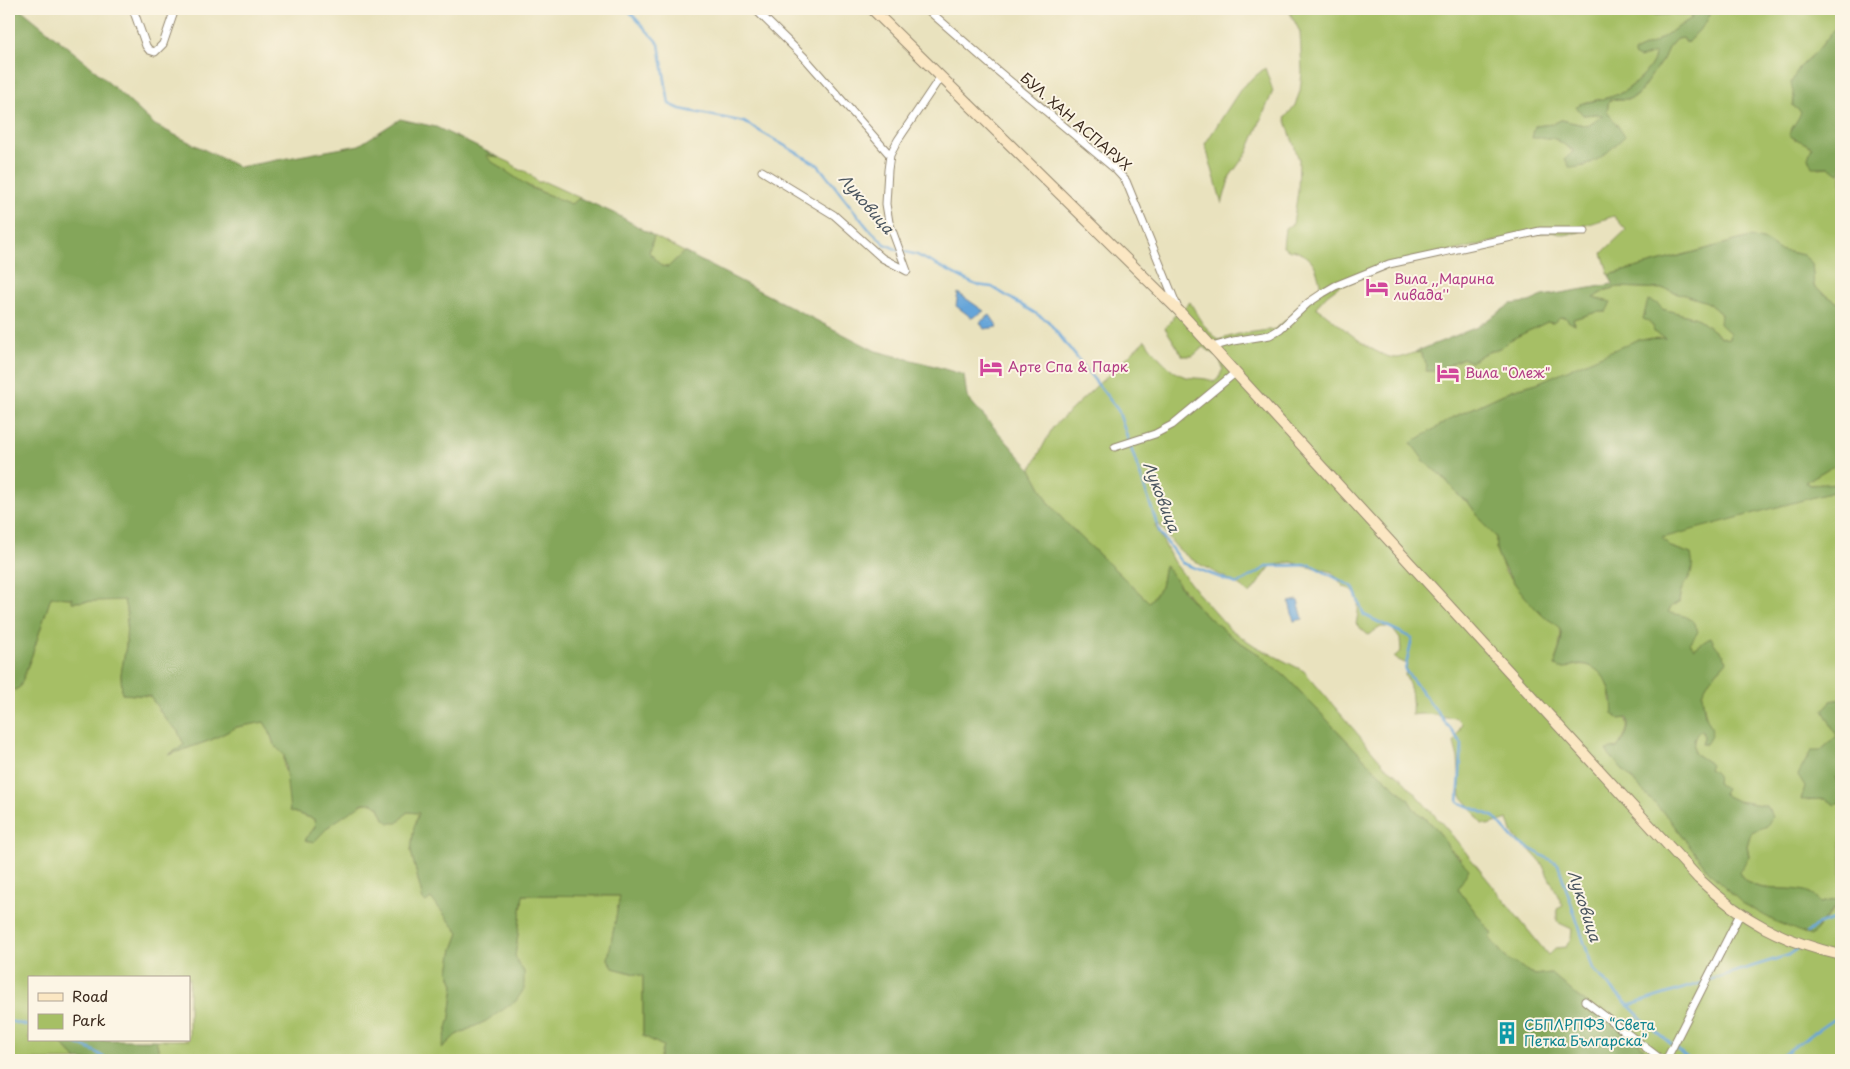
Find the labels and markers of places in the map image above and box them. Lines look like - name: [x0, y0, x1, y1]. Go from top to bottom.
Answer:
- place label: Вила ,,Марина ливада'': [1393, 268, 1494, 305]
- hotel icon: Вила ,,Марина ливада'': [1364, 274, 1390, 300]
- hotel icon: Арте Спа & Парк: [978, 354, 1004, 380]
- place label: Арте Спа & Парк: [1008, 356, 1129, 377]
- hotel icon: Вила "Олеж": [1435, 360, 1461, 386]
- place label: Вила "Олеж": [1465, 362, 1551, 383]
- place label: СБПЛРПФЗ “Света Петка Българска”: [1524, 1014, 1656, 1051]
- building icon: СБПЛРПФЗ “Света Петка Българска”: [1494, 1020, 1520, 1046]

